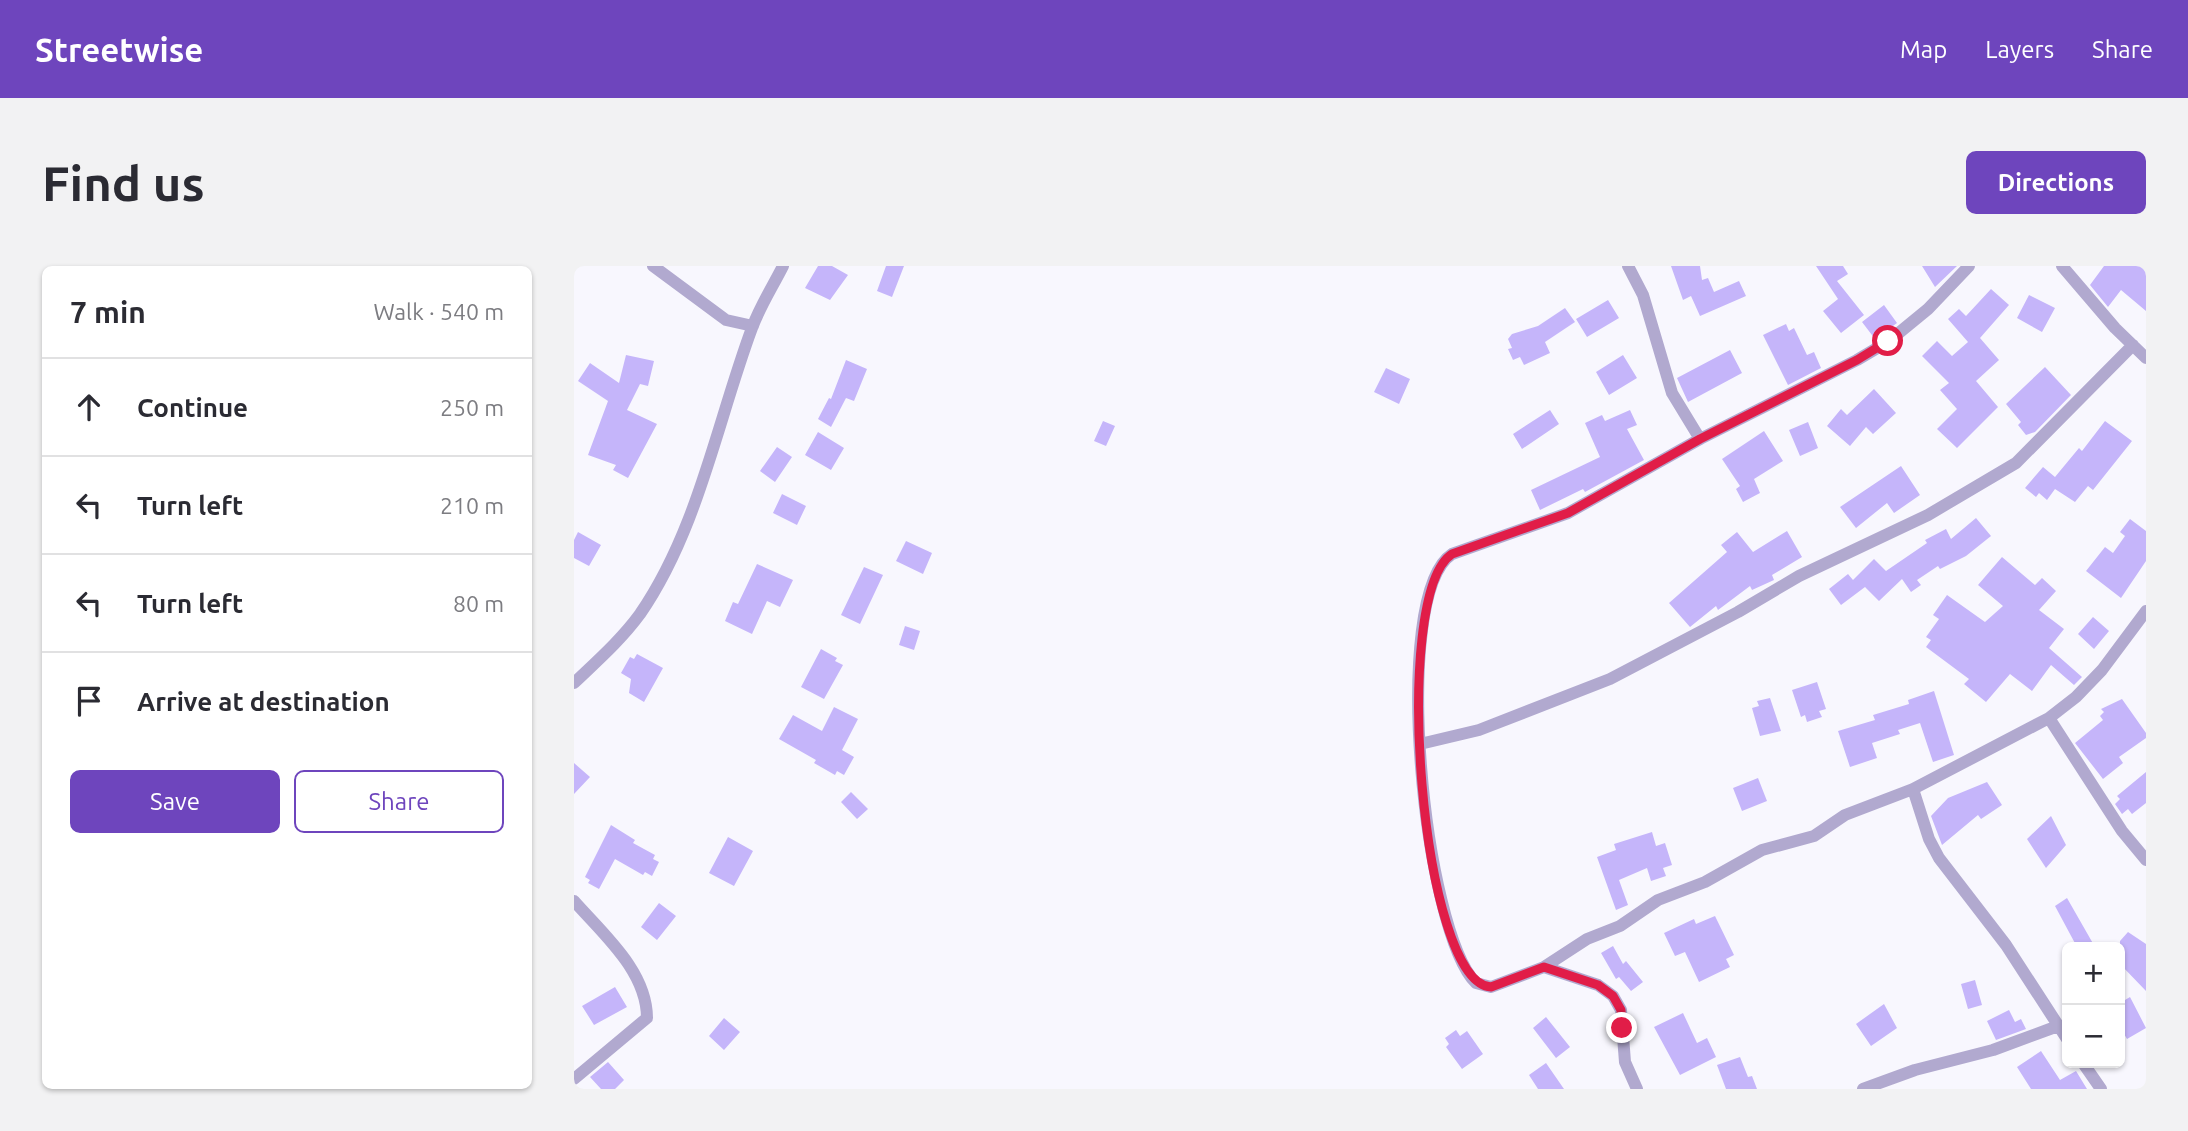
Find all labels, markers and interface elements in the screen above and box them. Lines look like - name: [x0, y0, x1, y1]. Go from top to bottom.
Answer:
- text: Streetwise: [35, 31, 203, 68]
- text: Map: [1900, 36, 1947, 63]
- text: Layers: [1985, 36, 2054, 63]
- text: Share: [2092, 36, 2153, 63]
- button: Directions: [1966, 151, 2146, 214]
- text: Find us: [42, 155, 205, 210]
- text: 7 min: [70, 295, 146, 329]
- text: Walk · 540 m: [373, 299, 504, 324]
- route start: [1872, 325, 1903, 356]
- icon: ahead: [70, 388, 108, 426]
- text: Continue: [137, 393, 248, 422]
- text: 250 m: [440, 395, 504, 420]
- icon: left: [70, 486, 108, 524]
- text: Turn left: [137, 491, 243, 520]
- text: 210 m: [440, 493, 504, 518]
- icon: left: [70, 584, 108, 622]
- text: Turn left: [137, 589, 243, 618]
- text: 80 m: [453, 591, 504, 616]
- icon: arrive: [70, 682, 108, 720]
- text: Arrive at destination: [137, 687, 390, 716]
- button: Save: [70, 770, 280, 833]
- button: Share: [294, 770, 504, 833]
- map controls: [2062, 942, 2125, 1068]
- button: +: [2062, 942, 2125, 1005]
- button: −: [2062, 1005, 2125, 1068]
- route end: [1606, 1012, 1637, 1043]

